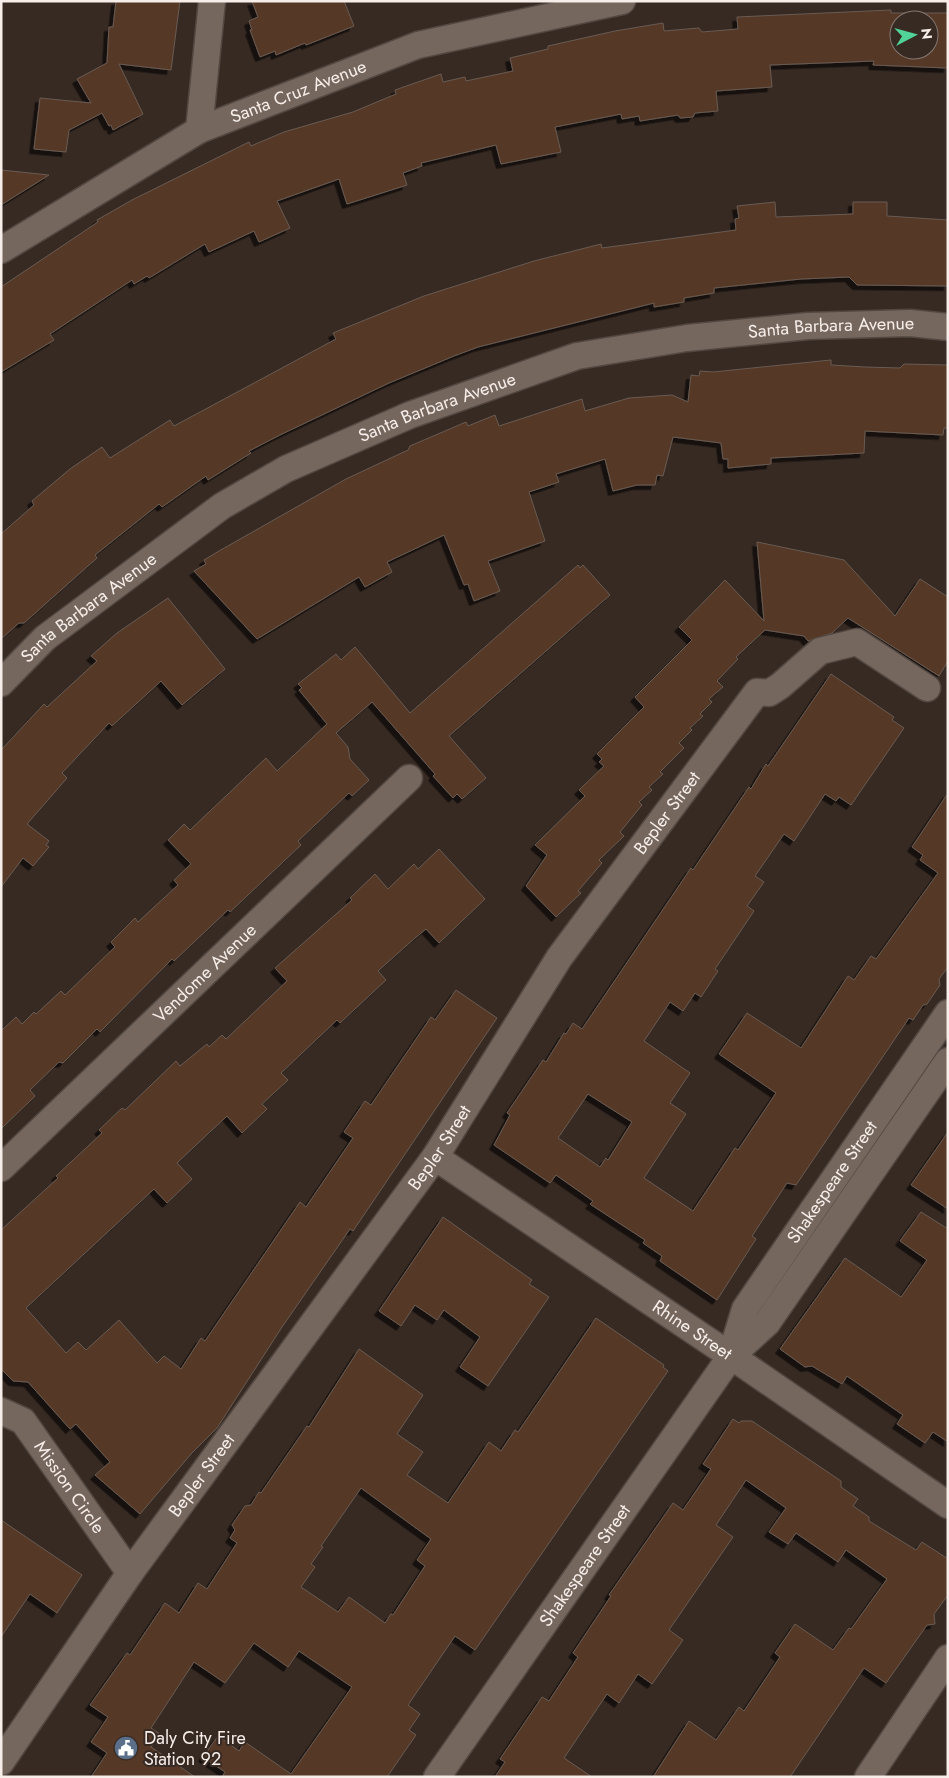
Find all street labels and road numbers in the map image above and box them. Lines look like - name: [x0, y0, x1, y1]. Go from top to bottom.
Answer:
- street label: Santa Cruz Avenue: [226, 53, 370, 130]
- street label: Santa Barbara Avenue: [747, 310, 915, 345]
- street label: Santa Barbara Avenue: [354, 366, 519, 449]
- street label: Santa Barbara Avenue: [15, 546, 162, 669]
- street label: Bepler Street: [627, 765, 707, 860]
- street label: Vendome Avenue: [147, 917, 262, 1029]
- street label: Bepler Street: [402, 1099, 478, 1196]
- street label: Shakespeare Street: [781, 1115, 884, 1249]
- street label: Rhine Street: [647, 1294, 738, 1367]
- street label: Bepler Street: [162, 1428, 241, 1522]
- street label: Mission Circle: [28, 1435, 111, 1539]
- street label: Shakespeare Street: [533, 1498, 637, 1632]

